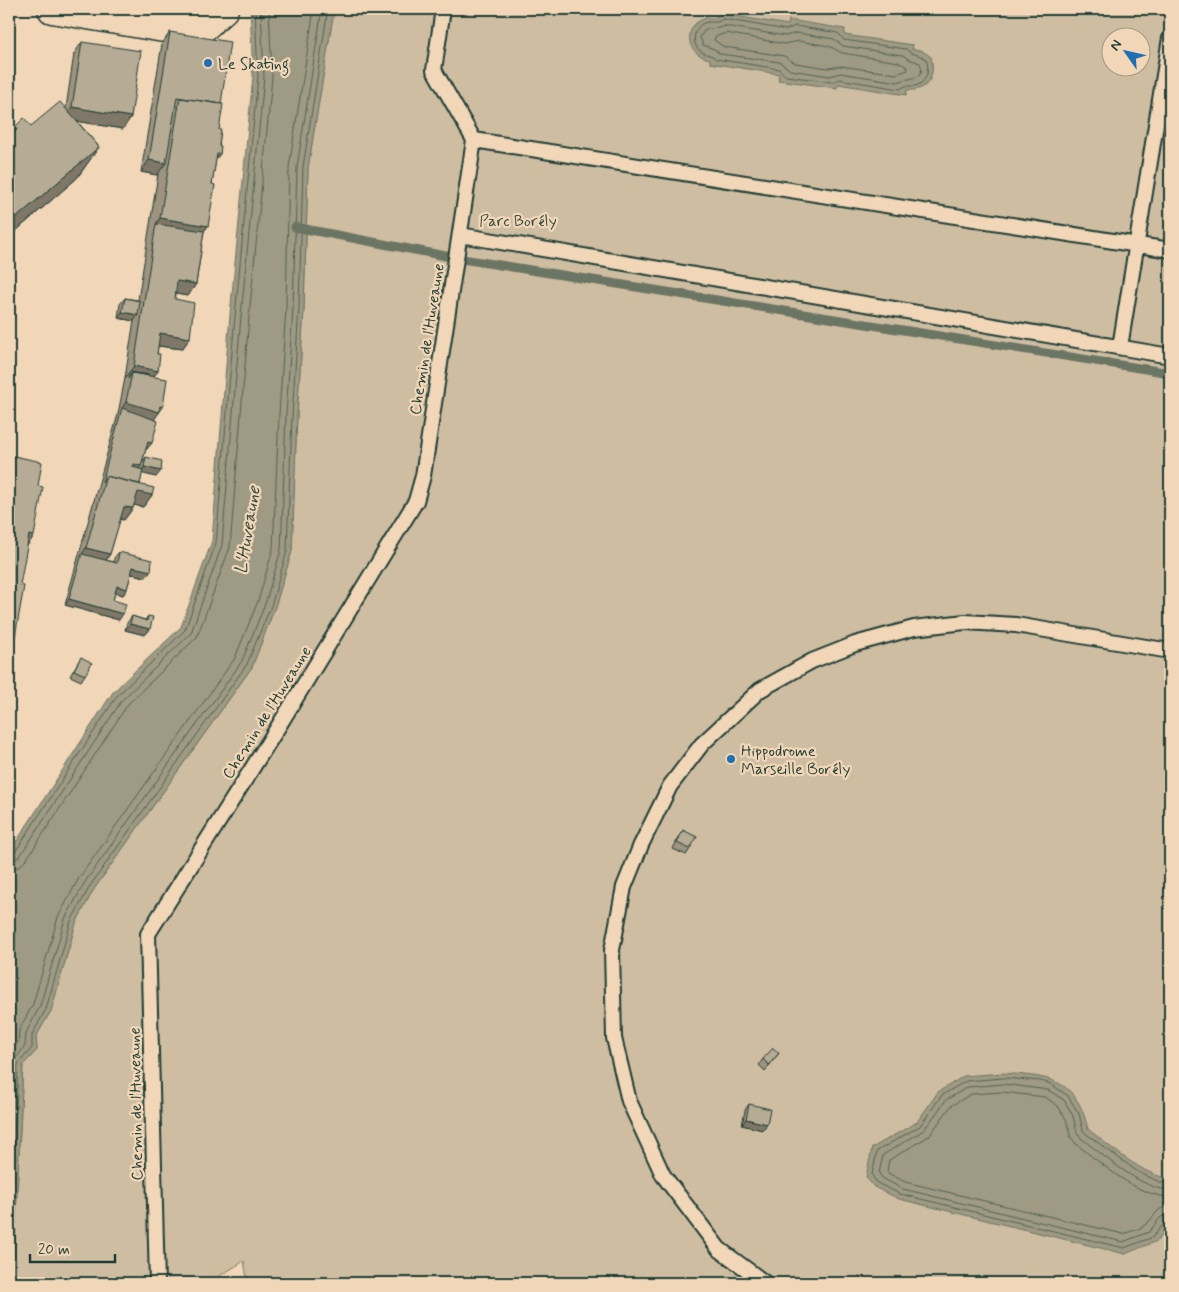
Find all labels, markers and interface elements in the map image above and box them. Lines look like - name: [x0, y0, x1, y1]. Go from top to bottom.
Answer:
- north arrow: [1102, 28, 1152, 78]
- text: N: [1106, 36, 1126, 54]
- place label: Le Skating: [218, 54, 289, 76]
- marker: Le Skating: [202, 57, 214, 69]
- park label: Parc Borély: [479, 211, 557, 232]
- street label: Chemin de l'Huveaune: [405, 262, 450, 416]
- water label: L'Huveaune: [229, 484, 267, 576]
- street label: Chemin de l'Huveaune: [218, 642, 317, 783]
- place label: Hippodrome Marseille Borély: [741, 741, 850, 780]
- marker: Hippodrome Marseille Borély: [725, 753, 737, 765]
- street label: Chemin de l'Huveaune: [125, 1027, 148, 1181]
- scale bar: [30, 1232, 115, 1264]
- text: 20 m: [38, 1240, 70, 1260]

